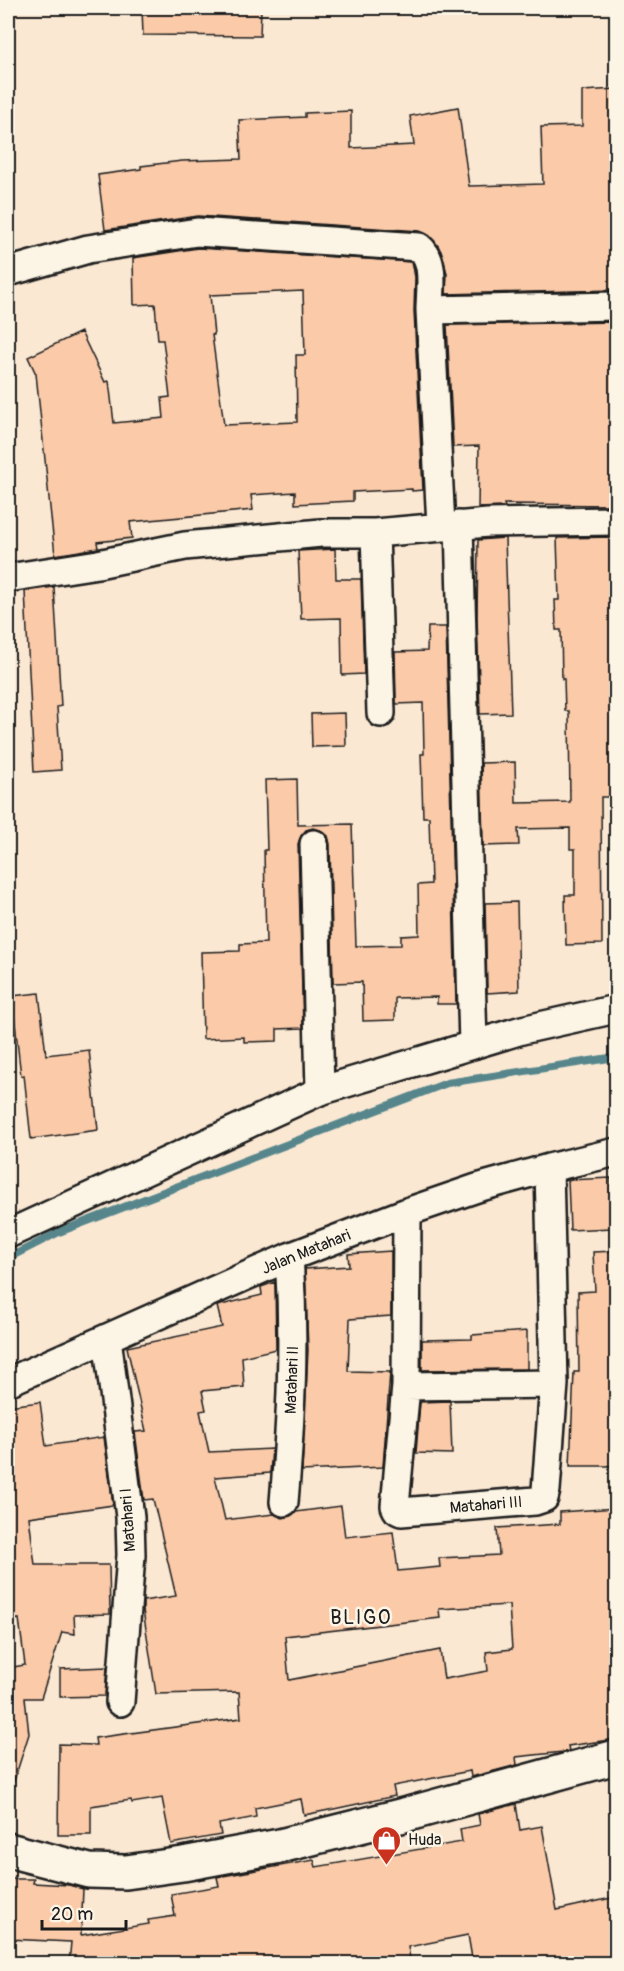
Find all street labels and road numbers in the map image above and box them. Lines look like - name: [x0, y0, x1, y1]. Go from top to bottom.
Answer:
- street label: Jalan Matahari: [259, 1225, 354, 1279]
- street label: Matahari II: [281, 1345, 303, 1415]
- street label: Matahari I: [116, 1487, 140, 1553]
- street label: Matahari III: [449, 1492, 523, 1518]

